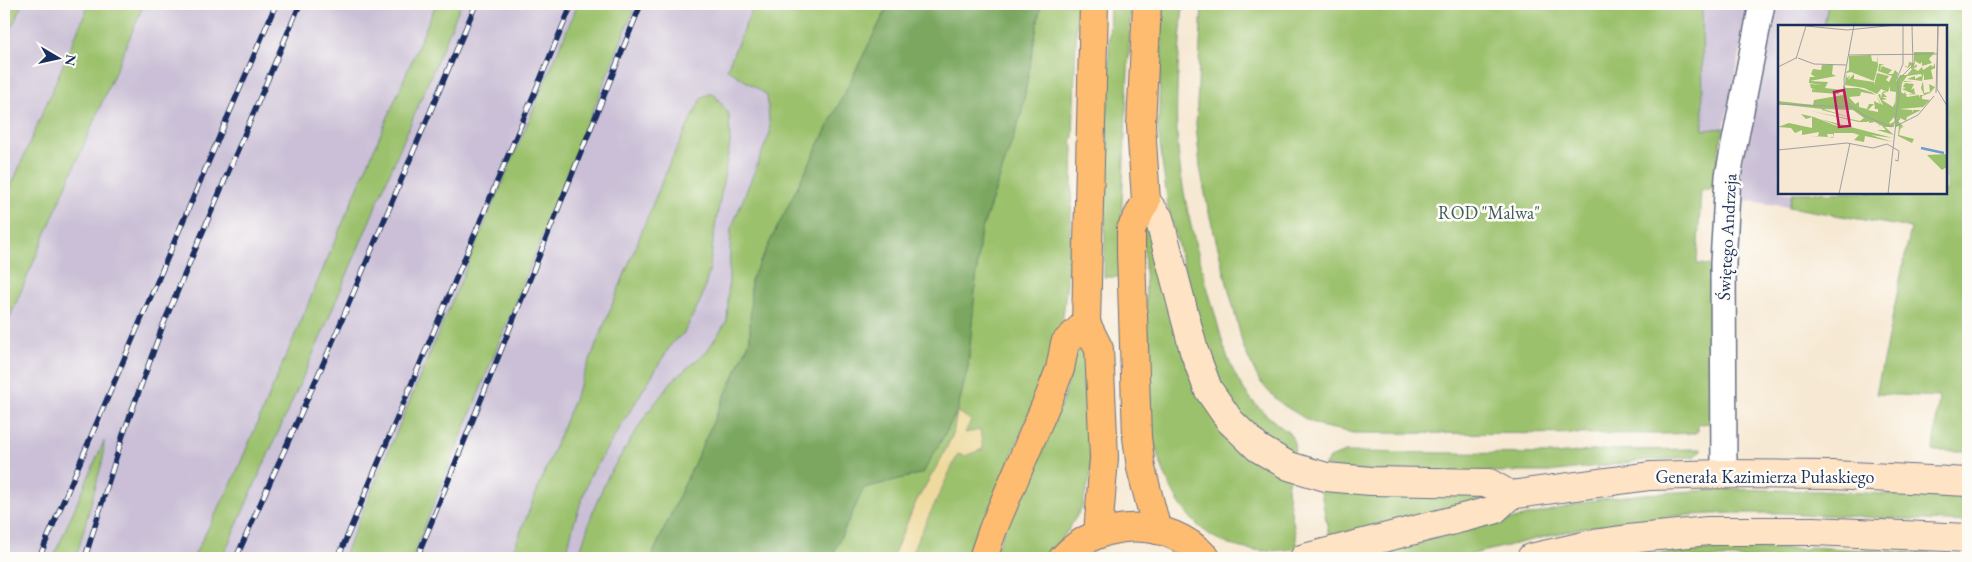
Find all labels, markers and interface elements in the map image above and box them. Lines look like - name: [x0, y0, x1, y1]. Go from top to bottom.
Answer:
- inset map: [1778, 25, 1947, 194]
- north arrow: [32, 32, 82, 82]
- text: N: [61, 53, 81, 68]
- street label: Świętego Andrzeja: [1712, 172, 1741, 301]
- park label: ROD "Malwa": [1438, 201, 1540, 224]
- street label: Generała Kazimierza Pułaskiego: [1655, 465, 1875, 488]

